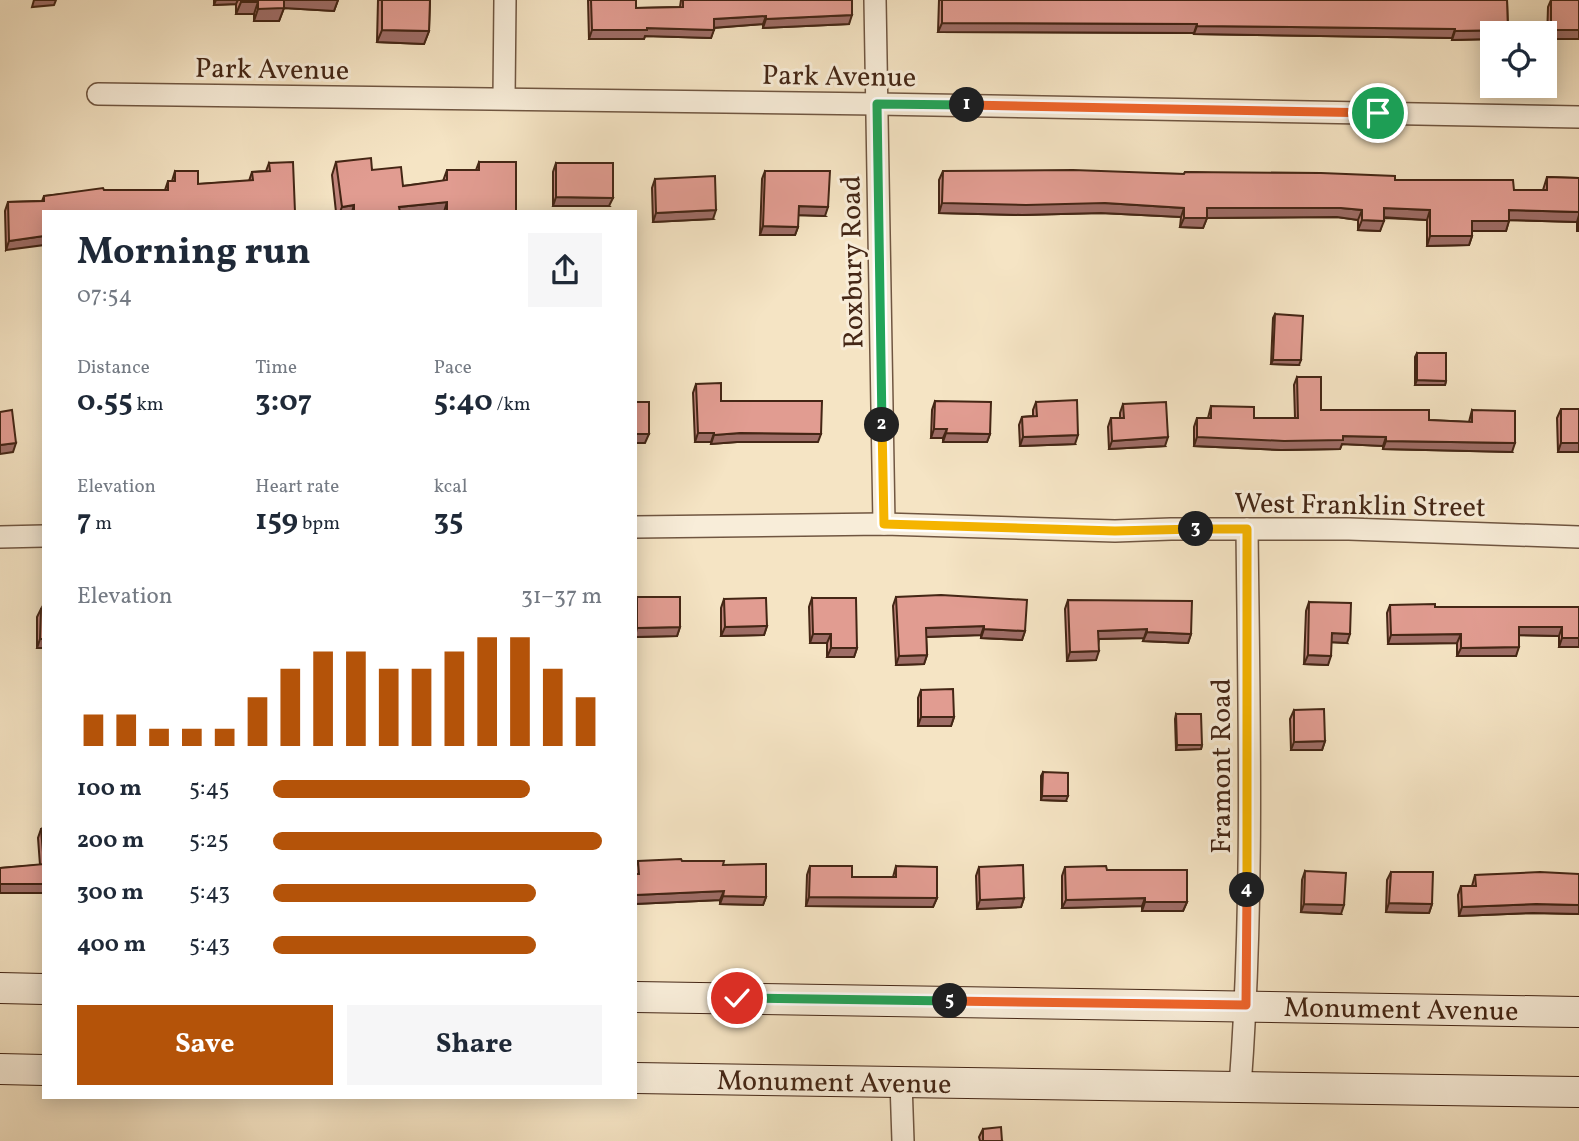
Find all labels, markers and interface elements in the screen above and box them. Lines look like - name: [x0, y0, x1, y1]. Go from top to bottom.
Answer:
- map controls: [1480, 21, 1557, 98]
- button: locate: [1480, 21, 1557, 98]
- street label: Park Avenue: [194, 50, 349, 91]
- street label: Park Avenue: [761, 57, 916, 98]
- pin: [1348, 83, 1408, 143]
- pin: 1: [950, 88, 984, 122]
- text: 1: [963, 91, 970, 117]
- icon: arrive: [1359, 94, 1397, 132]
- street label: Roxbury Road: [832, 175, 875, 349]
- text: Morning run: [77, 227, 311, 280]
- button: share: [528, 233, 602, 307]
- text: 07:54: [77, 280, 132, 312]
- text: Distance: [77, 355, 150, 381]
- text: Time: [255, 355, 297, 381]
- text: Pace: [434, 355, 472, 381]
- text: 0.55: [77, 381, 133, 423]
- text: 3:07: [255, 381, 312, 423]
- text: 5:40: [434, 381, 493, 423]
- text: km: [133, 392, 164, 418]
- text: /km: [493, 392, 531, 418]
- pin: 2: [864, 408, 900, 442]
- text: 2: [877, 411, 886, 437]
- text: Elevation: [77, 474, 156, 500]
- text: Heart rate: [255, 474, 339, 500]
- text: kcal: [434, 474, 467, 500]
- street label: West Franklin Street: [1234, 485, 1486, 528]
- text: 7: [77, 500, 91, 542]
- text: 159: [255, 500, 298, 542]
- text: 35: [434, 500, 463, 542]
- text: m: [91, 511, 112, 537]
- text: bpm: [298, 511, 340, 537]
- pin: 3: [1178, 512, 1214, 546]
- text: 3: [1191, 515, 1200, 541]
- text: Elevation: [77, 581, 173, 613]
- text: 31–37 m: [521, 581, 602, 613]
- street label: Framont Road: [1203, 678, 1242, 854]
- text: 100 m: [77, 773, 142, 805]
- text: 5:45: [189, 773, 230, 805]
- text: 200 m: [77, 825, 144, 857]
- text: 5:25: [189, 825, 229, 857]
- pin: 4: [1230, 872, 1264, 908]
- text: 4: [1241, 876, 1252, 902]
- text: 300 m: [77, 877, 144, 909]
- text: 5:43: [189, 877, 230, 909]
- text: 400 m: [77, 929, 146, 961]
- text: 5:43: [189, 929, 230, 961]
- pin: [707, 968, 767, 1028]
- icon: check: [718, 979, 756, 1017]
- pin: 5: [932, 984, 968, 1018]
- text: 5: [945, 987, 954, 1013]
- street label: Monument Avenue: [1283, 989, 1519, 1032]
- button: Save: [77, 1005, 333, 1085]
- button: Share: [347, 1005, 602, 1085]
- street label: Monument Avenue: [716, 1062, 952, 1105]

